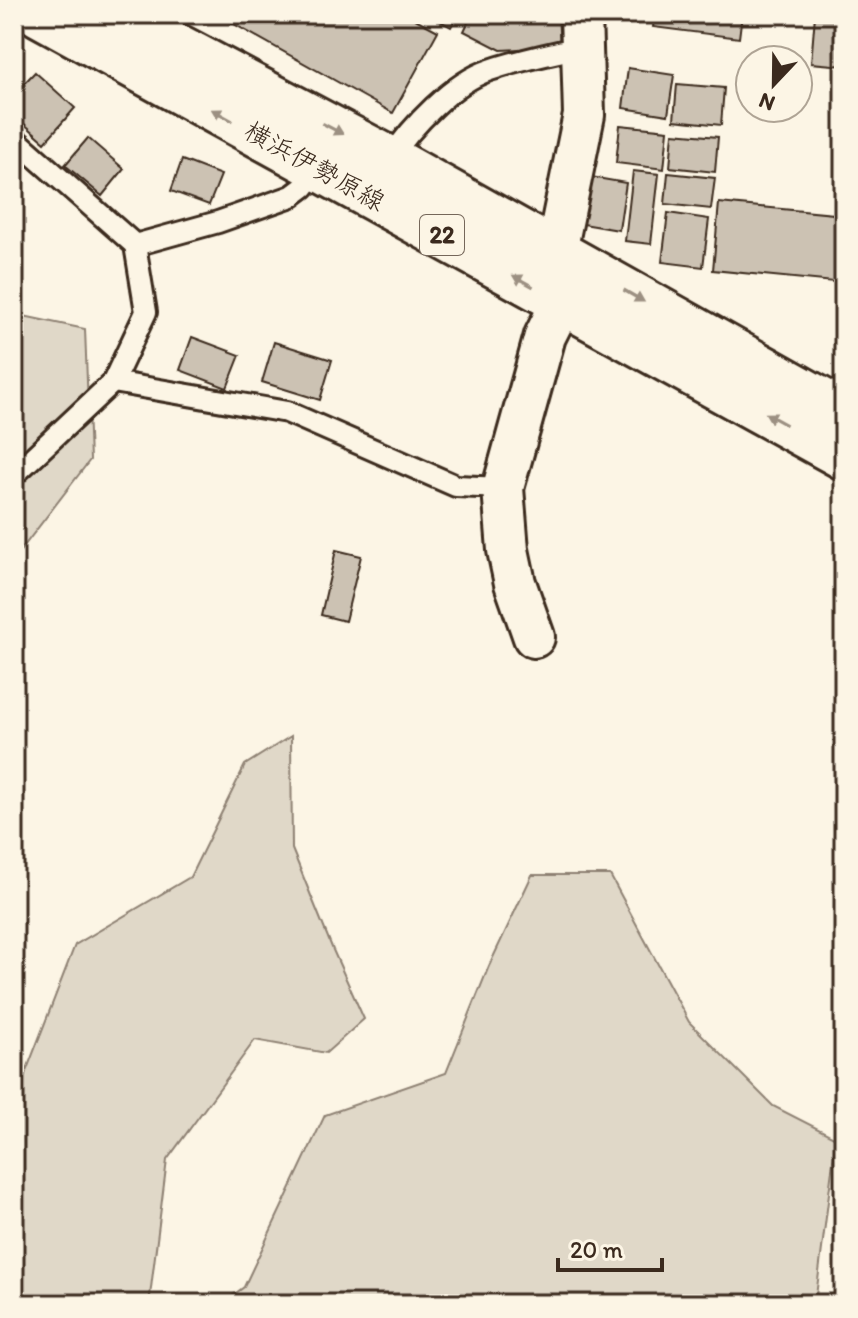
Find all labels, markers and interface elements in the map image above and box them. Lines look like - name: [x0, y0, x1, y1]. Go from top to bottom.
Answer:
- north arrow: [734, 44, 814, 124]
- text: N: [755, 87, 779, 117]
- one-way arrow: [211, 108, 233, 122]
- street label: 横浜伊勢原線: [239, 114, 391, 218]
- one-way arrow: [322, 122, 344, 136]
- road number: 22: [420, 215, 464, 255]
- one-way arrow: [512, 274, 535, 287]
- one-way arrow: [622, 289, 645, 303]
- one-way arrow: [764, 413, 787, 426]
- scale bar: [558, 1222, 662, 1272]
- text: 20 m: [570, 1235, 623, 1264]

